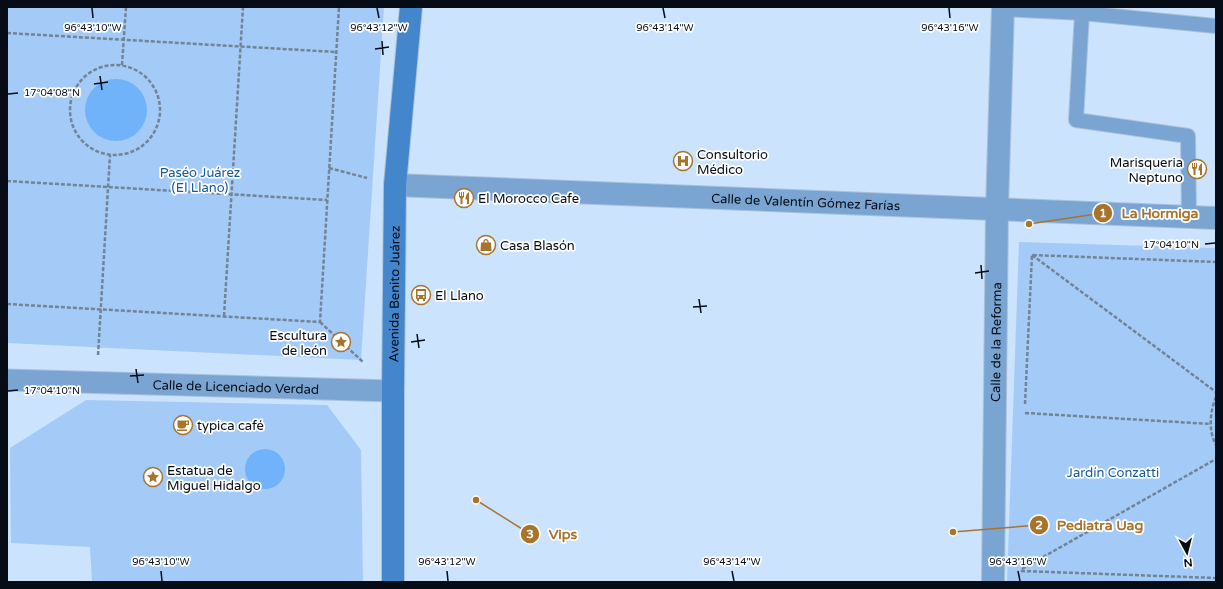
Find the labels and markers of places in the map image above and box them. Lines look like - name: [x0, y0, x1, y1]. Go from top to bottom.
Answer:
- place label: Consultorio Médico: [697, 147, 768, 178]
- hospital icon: Consultorio Médico: [672, 150, 694, 172]
- place label: Marisqueria Neptuno: [1110, 155, 1183, 186]
- restaurant icon: Marisqueria Neptuno: [1186, 158, 1208, 180]
- restaurant icon: El Morocco Cafe: [453, 187, 475, 209]
- place label: El Morocco Cafe: [478, 191, 579, 207]
- callout: La Hormiga: [1093, 200, 1206, 226]
- shop icon: Casa Blasón: [475, 234, 497, 256]
- place label: Casa Blasón: [500, 238, 575, 254]
- bus stop icon: El Llano: [410, 284, 432, 306]
- place label: El Llano: [435, 288, 484, 304]
- place label: Escultura de león: [269, 328, 327, 359]
- place icon: Escultura de león: [330, 331, 352, 353]
- cafe icon: typica café: [172, 414, 194, 436]
- place label: typica café: [197, 418, 264, 434]
- place label: Estatua de Miguel Hidalgo: [167, 463, 261, 494]
- place icon: Estatua de Miguel Hidalgo: [142, 466, 164, 488]
- callout: Pediatra Uag: [1029, 512, 1151, 538]
- callout: Vips: [520, 521, 585, 547]

